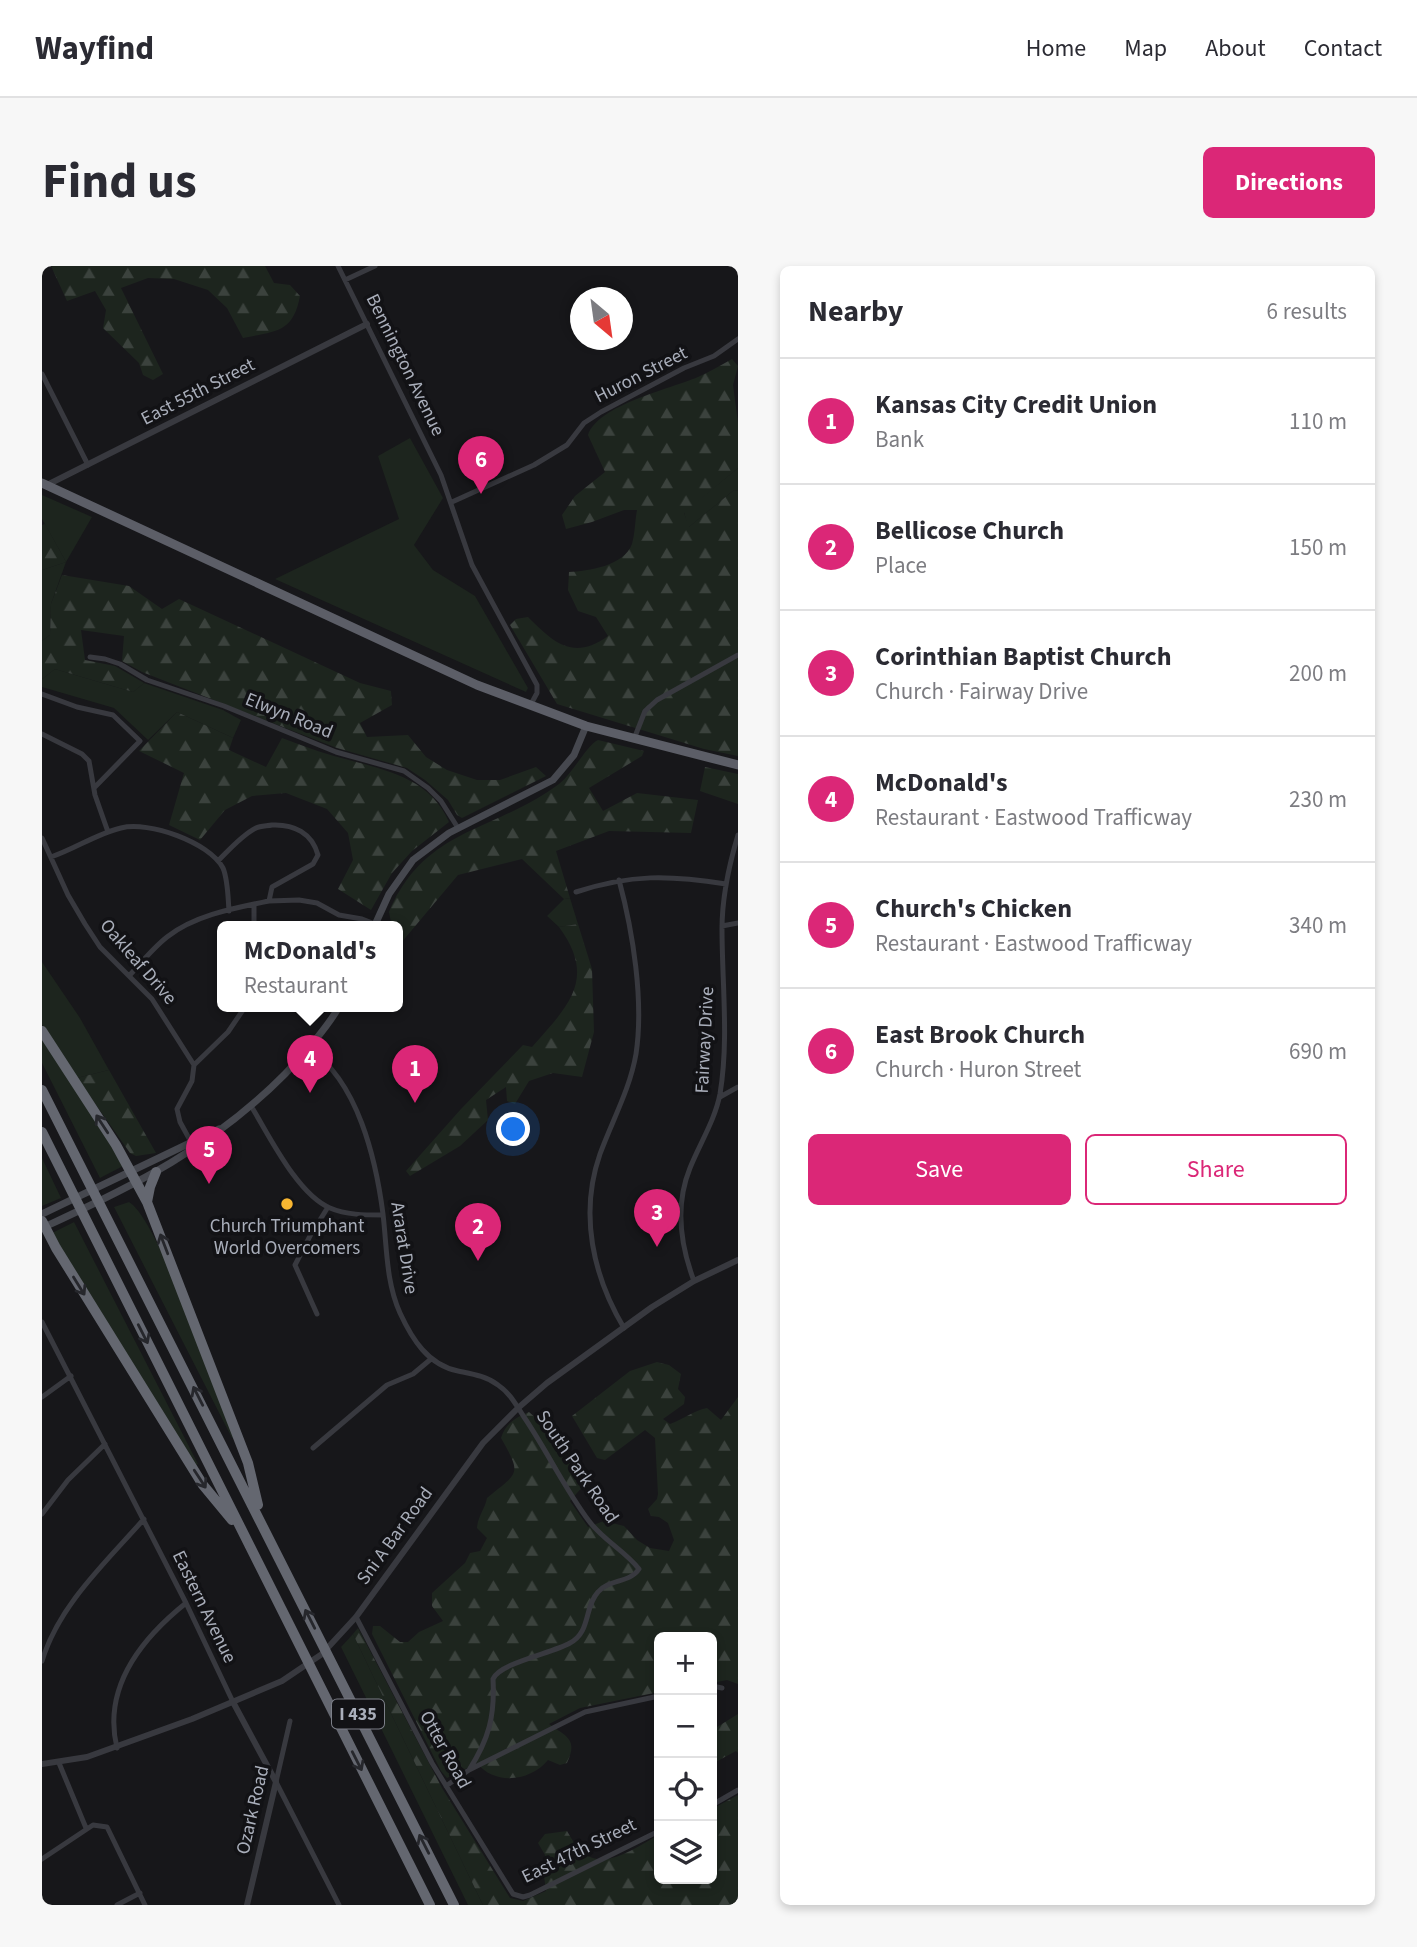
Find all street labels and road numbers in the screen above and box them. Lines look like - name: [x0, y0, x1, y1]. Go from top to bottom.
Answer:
- street label: Bennington Avenue: [359, 289, 451, 441]
- street label: Huron Street: [590, 340, 693, 410]
- street label: East 55th Street: [136, 351, 260, 432]
- street label: Elwyn Road: [241, 686, 337, 746]
- street label: Oakleaf Drive: [93, 913, 183, 1011]
- street label: Fairway Drive: [689, 986, 721, 1094]
- street label: Ararat Drive: [383, 1200, 425, 1296]
- street label: South Park Road: [529, 1405, 625, 1529]
- street label: Sni A Bar Road: [350, 1482, 440, 1590]
- street label: Eastern Avenue: [165, 1546, 243, 1668]
- road number: I 435: [332, 1700, 384, 1728]
- street label: Otter Road: [412, 1706, 478, 1794]
- street label: Ozark Road: [230, 1763, 276, 1857]
- street label: East 47th Street: [517, 1811, 641, 1890]

